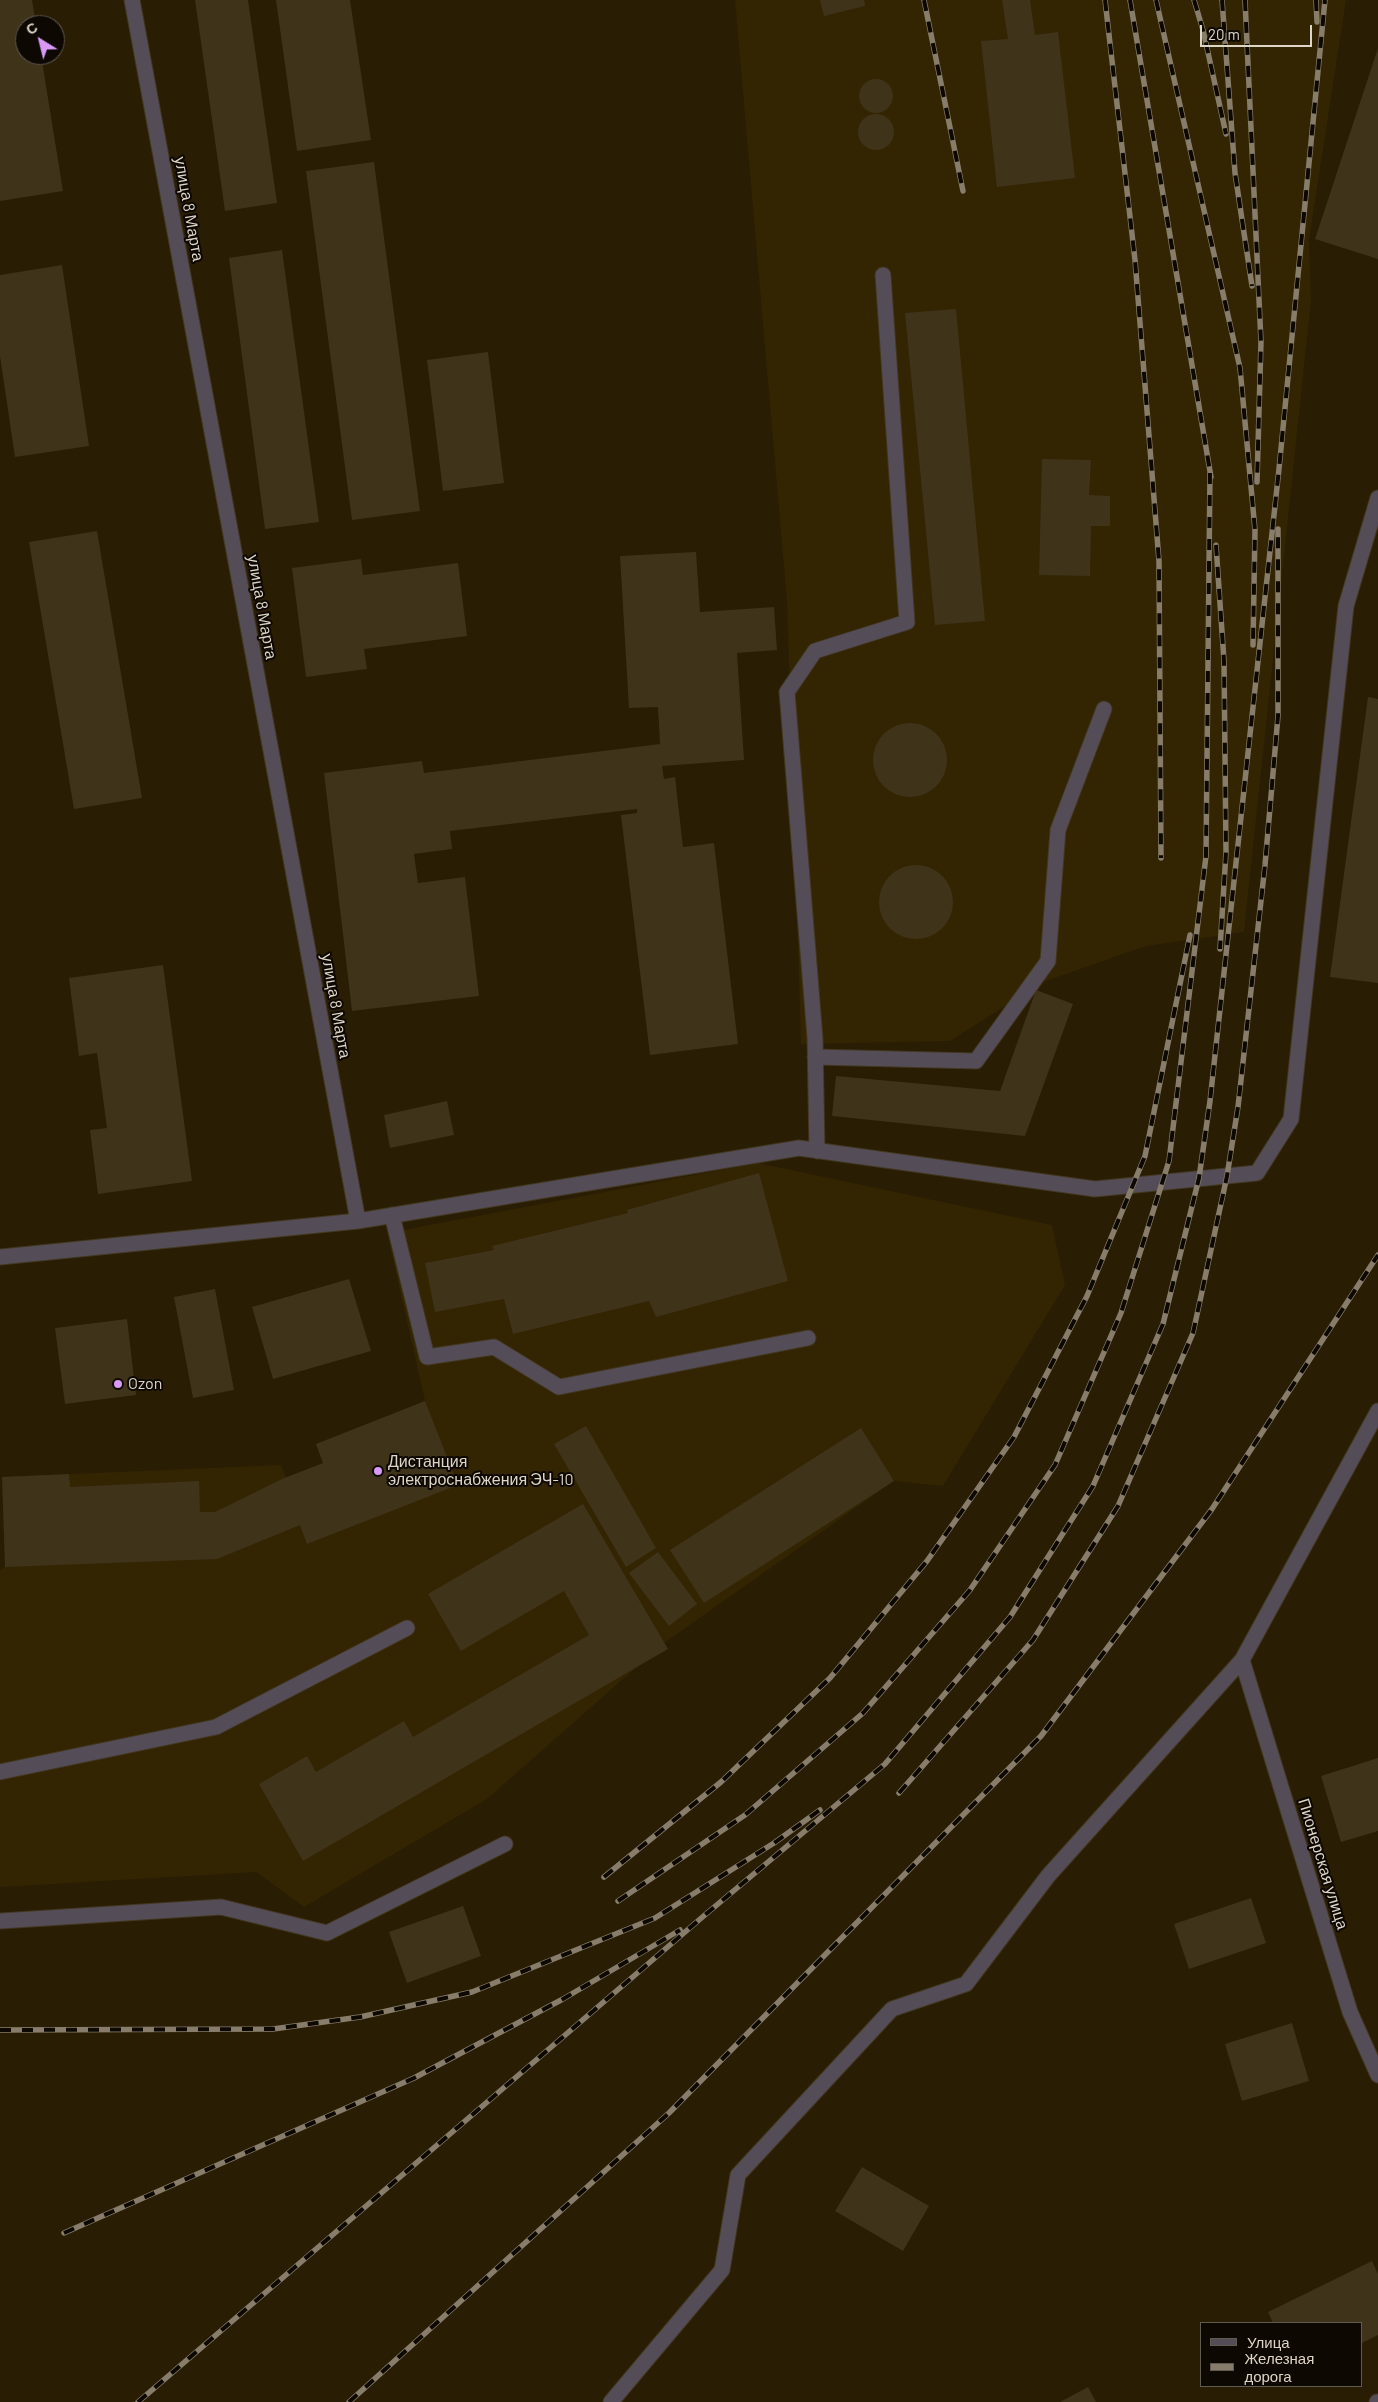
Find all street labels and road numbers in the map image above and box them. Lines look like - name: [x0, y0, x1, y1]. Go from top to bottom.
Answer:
- street label: улица 8 Марта: [170, 155, 208, 263]
- street label: улица 8 Марта: [243, 553, 281, 661]
- street label: улица 8 Марта: [317, 952, 355, 1060]
- street label: Пионерская улица: [1294, 1796, 1352, 1932]

